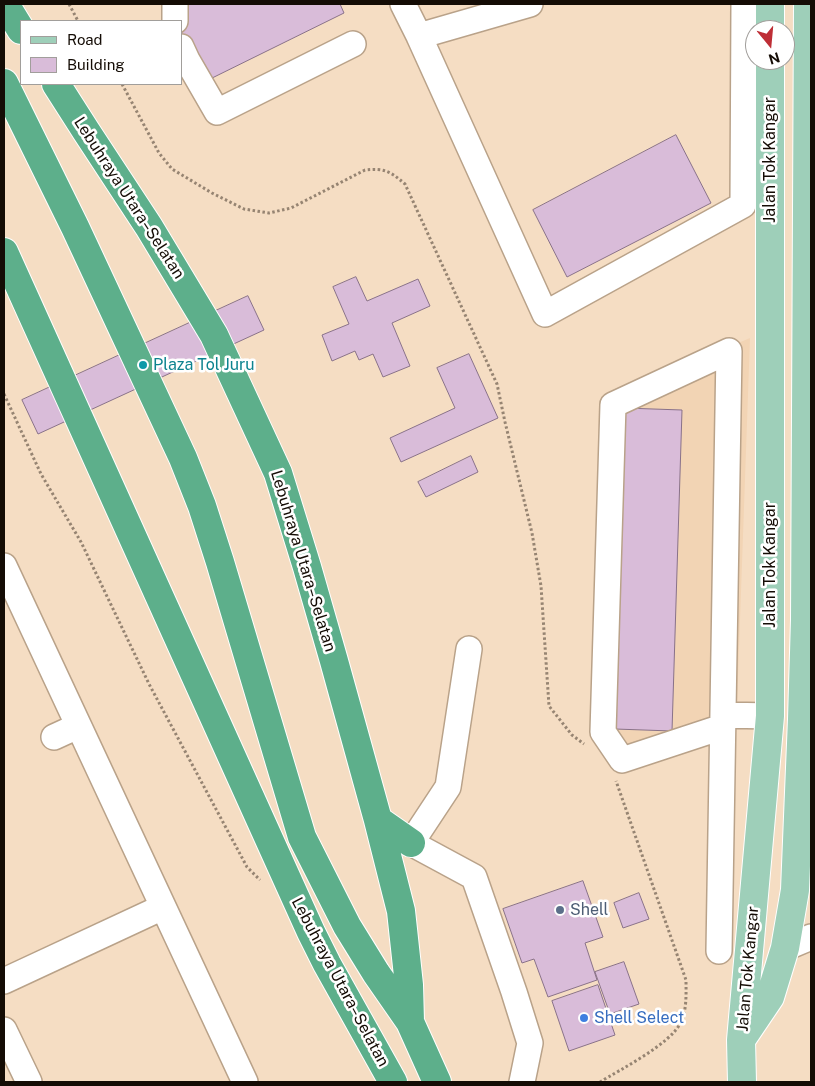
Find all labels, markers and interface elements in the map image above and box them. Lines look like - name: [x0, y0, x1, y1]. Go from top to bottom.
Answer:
- legend: [20, 20, 182, 85]
- north arrow: [745, 20, 795, 70]
- text: Road: [67, 31, 103, 48]
- text: N: [767, 49, 782, 68]
- text: Building: [67, 56, 125, 73]
- street label: Jalan Tok Kangar: [760, 97, 780, 223]
- street label: Lebuhraya Utara–Selatan: [70, 114, 188, 282]
- place label: Plaza Tol Juru: [153, 355, 255, 375]
- marker: Plaza Tol Juru: [137, 359, 149, 371]
- street label: Lebuhraya Utara–Selatan: [266, 468, 340, 654]
- street label: Jalan Tok Kangar: [760, 502, 780, 628]
- street label: Lebuhraya Utara–Selatan: [287, 894, 393, 1070]
- place label: Shell: [570, 900, 608, 920]
- marker: Shell: [554, 904, 566, 916]
- street label: Jalan Tok Kangar: [733, 906, 763, 1032]
- place label: Shell Select: [594, 1008, 684, 1028]
- marker: Shell Select: [578, 1012, 590, 1024]

